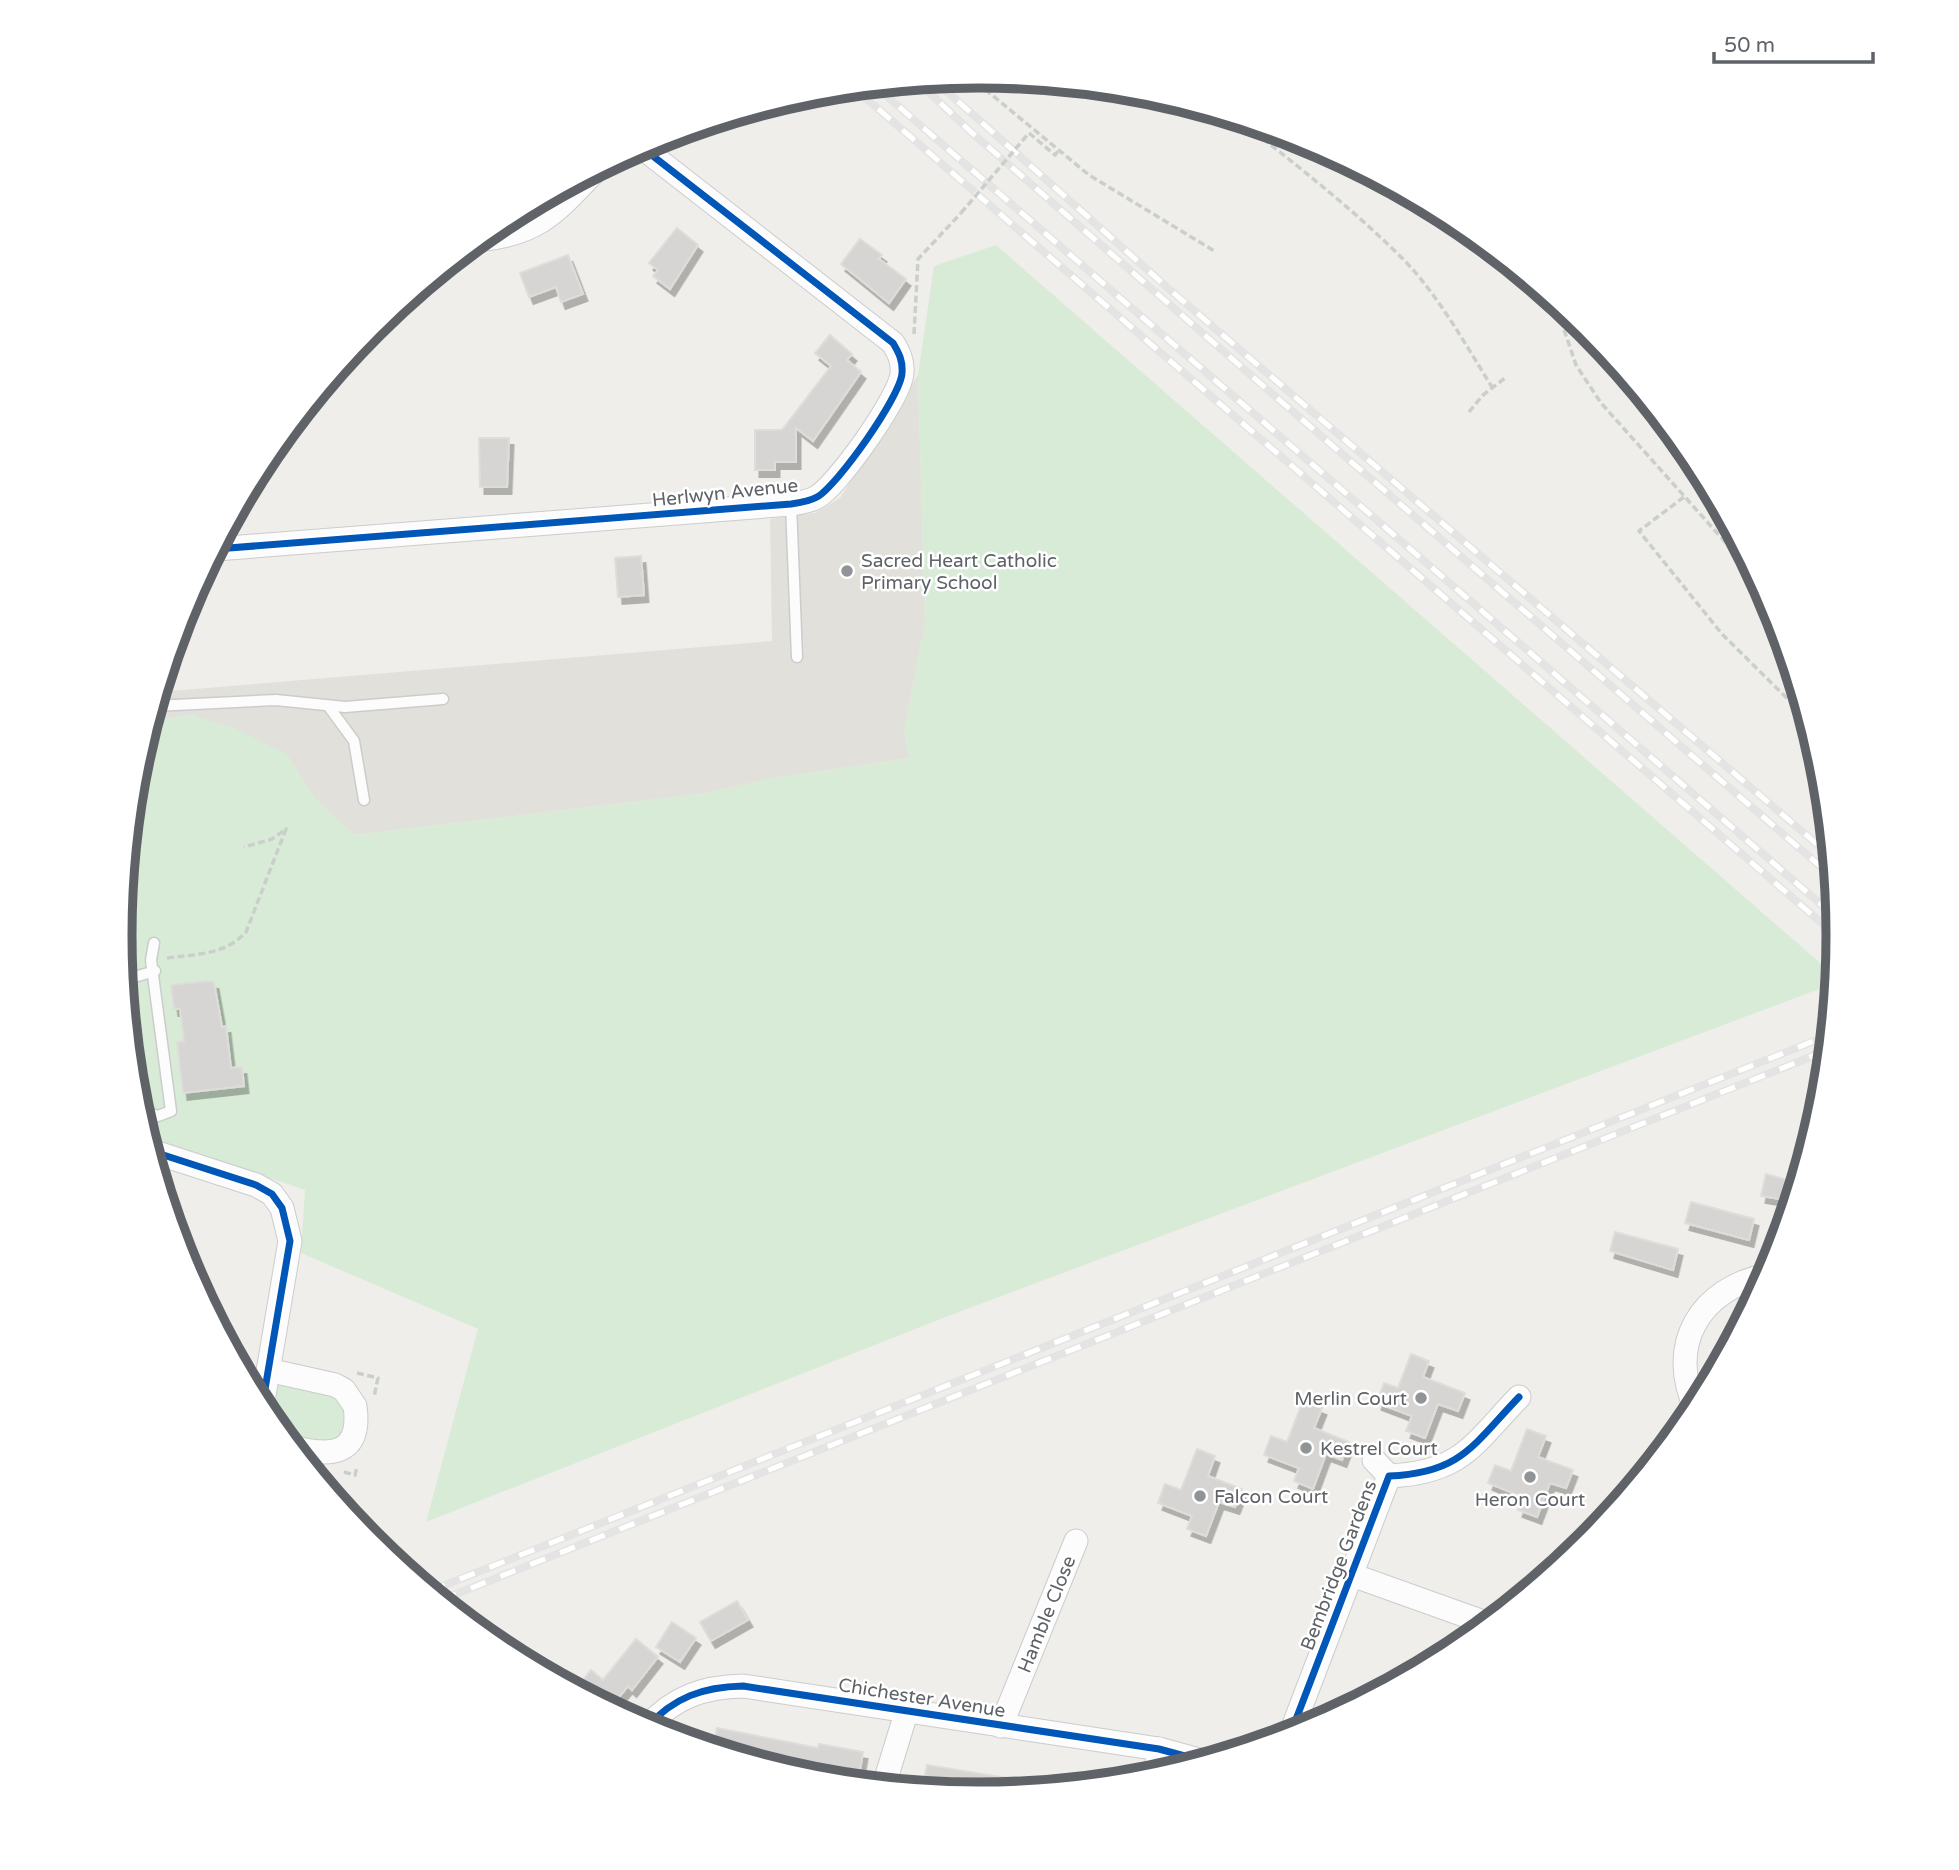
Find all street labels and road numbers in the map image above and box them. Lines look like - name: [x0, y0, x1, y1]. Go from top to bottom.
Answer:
- street label: Herlwyn Avenue: [651, 474, 799, 512]
- street label: Bembridge Gardens: [1296, 1477, 1382, 1654]
- street label: Hamble Close: [1013, 1553, 1080, 1676]
- street label: Chichester Avenue: [837, 1674, 1007, 1722]

